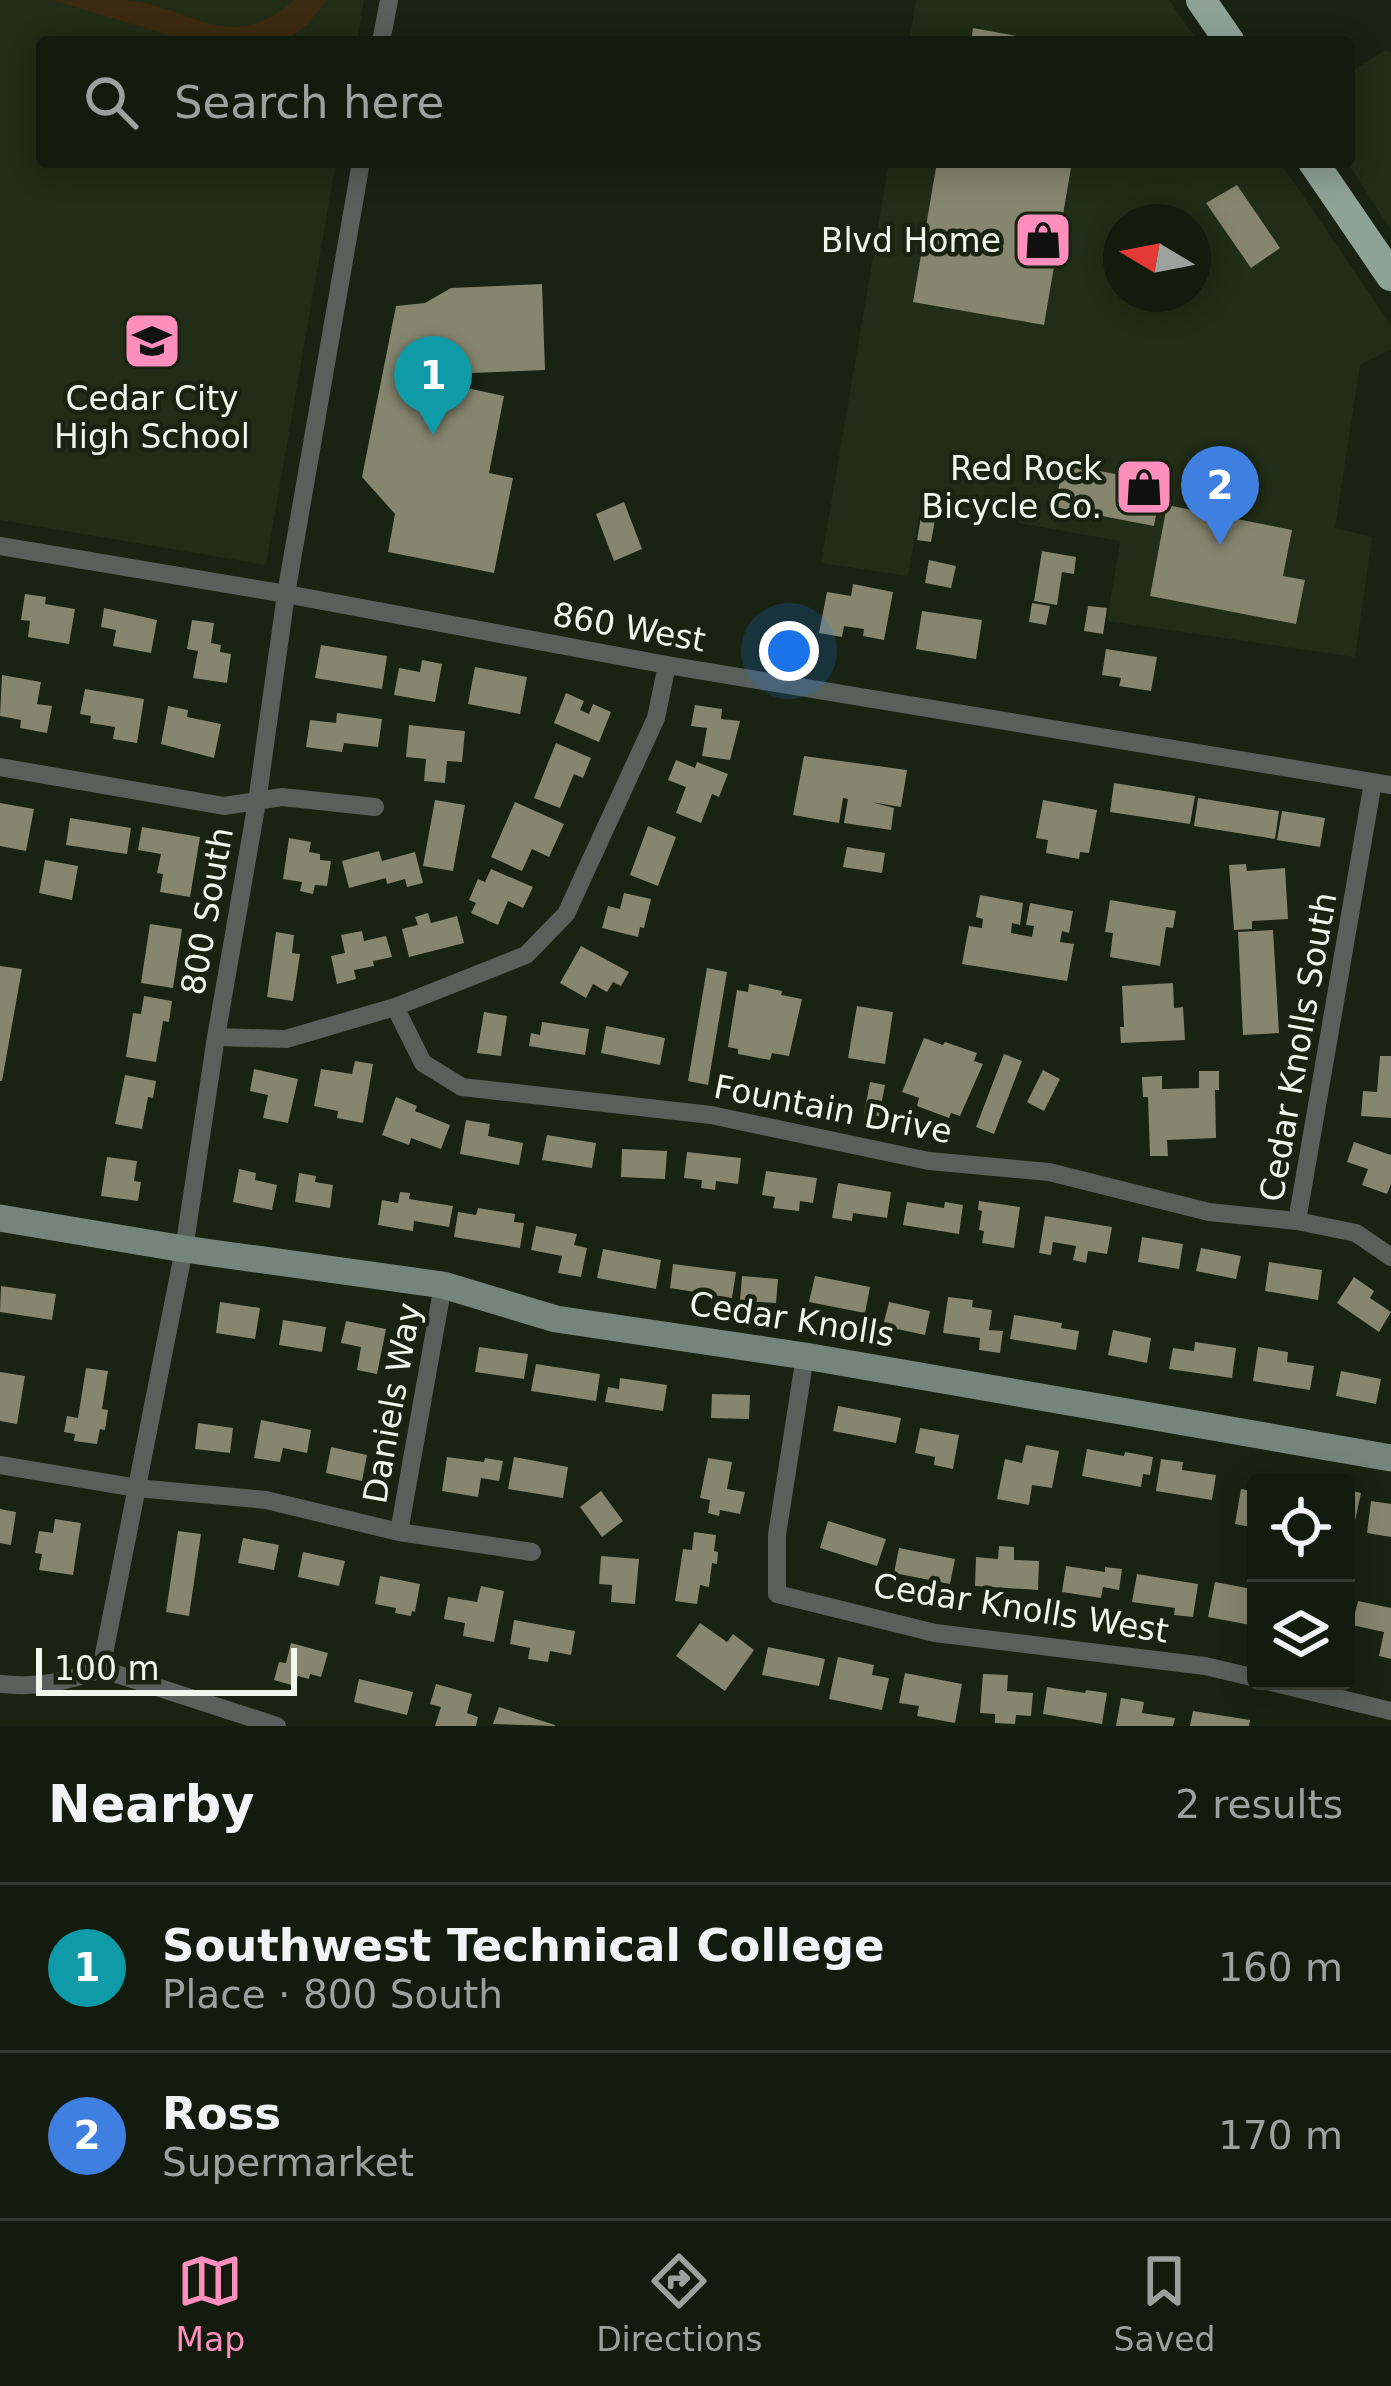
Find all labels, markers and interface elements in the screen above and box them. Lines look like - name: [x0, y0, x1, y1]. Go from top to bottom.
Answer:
- search box: [36, 36, 1355, 168]
- icon: search: [78, 69, 144, 135]
- text: Search here: [174, 76, 444, 129]
- north arrow: [1103, 204, 1211, 312]
- shop icon: Blvd Home: [1012, 209, 1074, 271]
- place label: Blvd Home: [821, 221, 1001, 260]
- school or university icon: Cedar City High School: [121, 310, 183, 372]
- pin: 1: [394, 336, 472, 435]
- place label: Cedar City High School: [54, 379, 250, 456]
- pin: 2: [1181, 446, 1259, 545]
- place label: Red Rock Bicycle Co.: [921, 449, 1103, 526]
- shop icon: Red Rock Bicycle Co.: [1113, 456, 1175, 518]
- street label: 860 West: [549, 594, 709, 660]
- your location: [759, 621, 819, 681]
- street label: 800 South: [173, 824, 241, 998]
- street label: Cedar Knolls South: [1252, 889, 1344, 1205]
- street label: Fountain Drive: [711, 1067, 955, 1151]
- street label: Cedar Knolls: [687, 1284, 897, 1354]
- street label: Daniels Way: [355, 1300, 429, 1506]
- map controls: [1247, 1474, 1355, 1690]
- button: locate: [1247, 1474, 1355, 1582]
- street label: Cedar Knolls West: [871, 1565, 1172, 1651]
- button: layers: [1247, 1582, 1355, 1690]
- scale bar: [36, 1642, 297, 1695]
- text: 100 m: [54, 1649, 160, 1688]
- text: Nearby: [48, 1775, 255, 1834]
- text: 2 results: [1175, 1782, 1343, 1827]
- text: Southwest Technical College: [162, 1919, 885, 1972]
- text: 1: [73, 1945, 101, 1990]
- text: 160 m: [1218, 1945, 1343, 1990]
- text: Place · 800 South: [162, 1972, 503, 2017]
- text: Ross: [162, 2087, 281, 2140]
- text: 2: [73, 2113, 101, 2158]
- text: 170 m: [1218, 2113, 1343, 2158]
- text: Supermarket: [162, 2140, 414, 2185]
- tab: Map: [176, 2248, 245, 2359]
- tab: Directions: [596, 2248, 762, 2359]
- tab: Saved: [1114, 2248, 1215, 2359]

